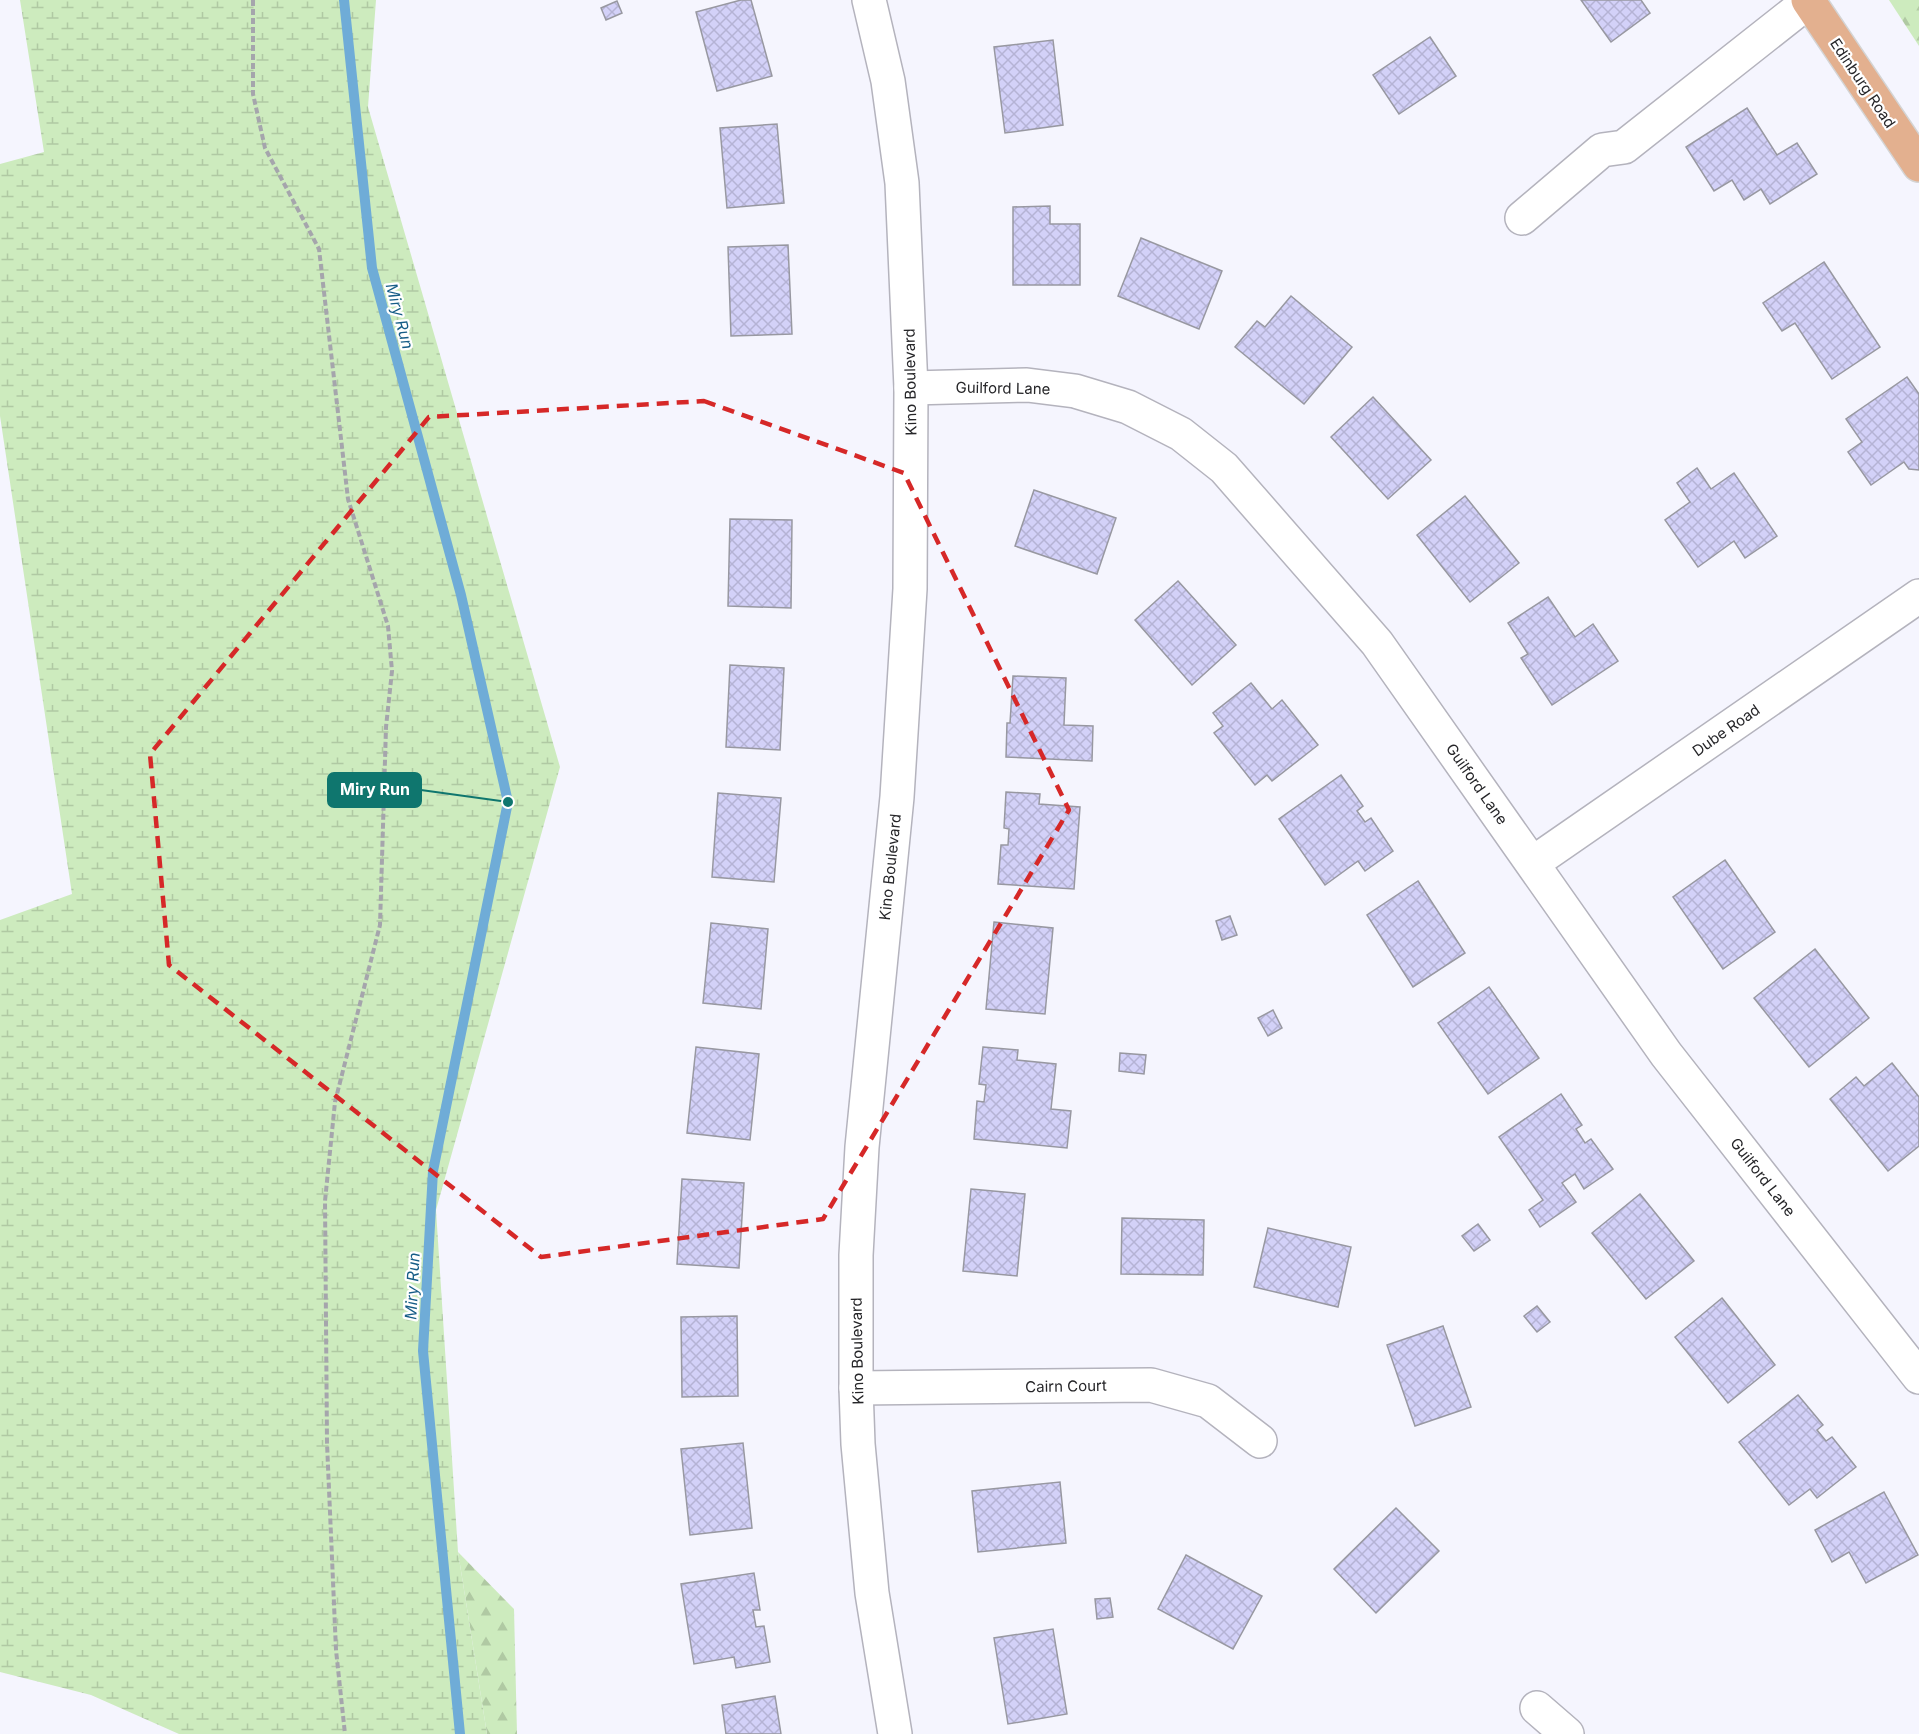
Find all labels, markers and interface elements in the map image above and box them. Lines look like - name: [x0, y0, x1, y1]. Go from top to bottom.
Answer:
- street label: Edinburg Road: [1826, 35, 1900, 131]
- water label: Miry Run: [382, 281, 418, 351]
- street label: Kino Boulevard: [900, 328, 920, 436]
- street label: Guilford Lane: [955, 378, 1051, 398]
- street label: Dube Road: [1689, 700, 1763, 760]
- street label: Guilford Lane: [1442, 740, 1512, 828]
- callout: Miry Run: [328, 773, 421, 807]
- text: Miry Run: [340, 779, 410, 799]
- street label: Kino Boulevard: [875, 813, 905, 921]
- street label: Guilford Lane: [1726, 1134, 1800, 1220]
- water label: Miry Run: [400, 1252, 424, 1320]
- street label: Kino Boulevard: [847, 1297, 867, 1405]
- street label: Cairn Court: [1025, 1376, 1107, 1396]

